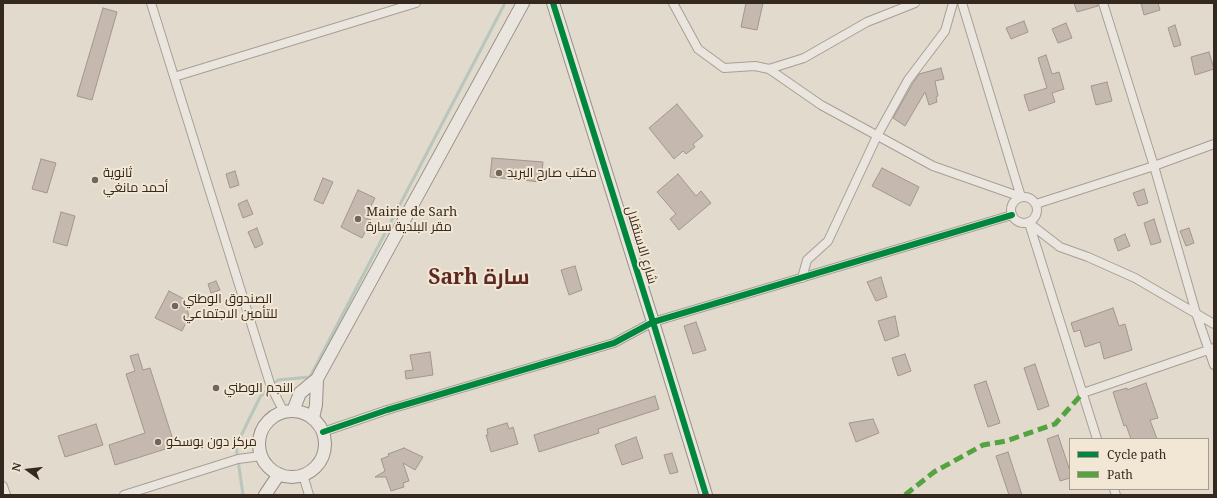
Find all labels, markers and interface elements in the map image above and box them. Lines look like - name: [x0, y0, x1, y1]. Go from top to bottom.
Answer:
- place label: ثانوية أحمد مانغي: [103, 165, 168, 196]
- place label: مكتب صارح البريد: [507, 165, 597, 181]
- marker: مكتب صارح البريد: [494, 168, 504, 178]
- marker: ثانوية أحمد مانغي: [90, 175, 100, 185]
- place label: Mairie de Sarh مقر البلدية سارة: [366, 204, 457, 235]
- street label: شارع الاستقلال: [622, 204, 660, 286]
- marker: Mairie de Sarh مقر البلدية سارة: [353, 214, 363, 224]
- district label: Sarh سارة: [428, 265, 530, 291]
- place label: الصندوق الوطني للتأمين الاجتماعي: [183, 291, 278, 322]
- marker: الصندوق الوطني للتأمين الاجتماعي: [170, 301, 180, 311]
- place label: النجم الوطني: [224, 380, 293, 396]
- marker: النجم الوطني: [211, 383, 221, 393]
- place label: مركز دون بوسكو: [166, 434, 257, 450]
- marker: مركز دون بوسكو: [153, 437, 163, 447]
- legend: [1069, 438, 1209, 490]
- text: Cycle path: [1107, 446, 1166, 463]
- north arrow: [8, 450, 48, 490]
- text: N: [8, 461, 24, 473]
- text: Path: [1107, 466, 1133, 483]

